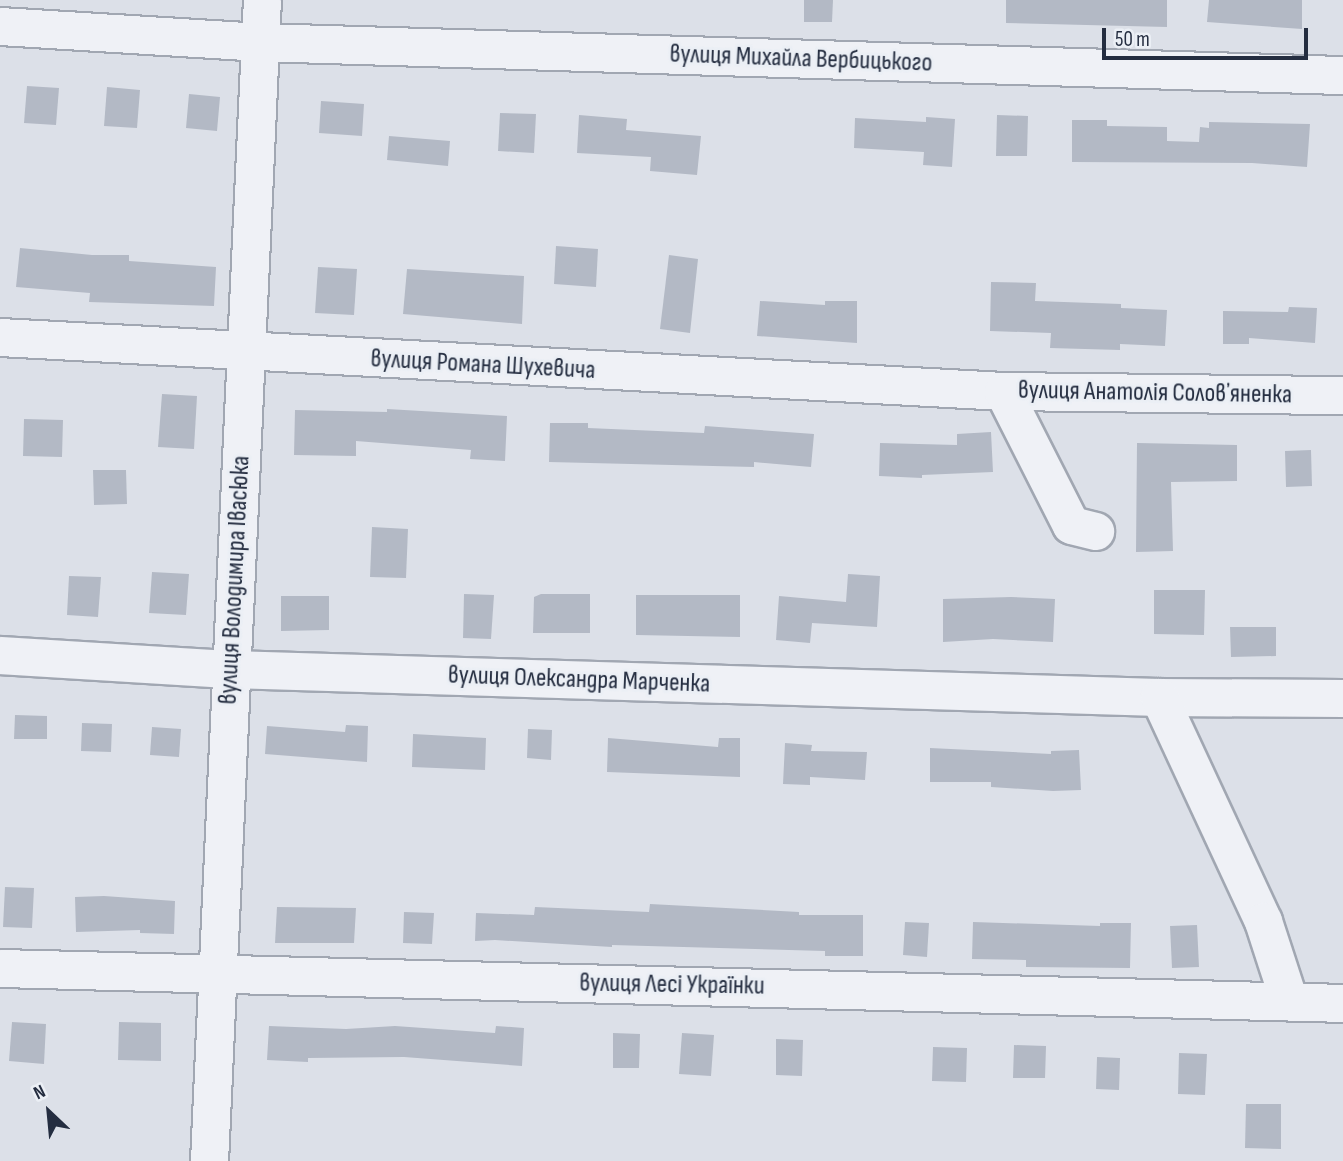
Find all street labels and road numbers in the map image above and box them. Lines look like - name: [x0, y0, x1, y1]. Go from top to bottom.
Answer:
- street label: вулиця Михайла Вербицького: [669, 39, 933, 79]
- street label: вулиця Романа Шухевича: [370, 344, 596, 386]
- street label: вулиця Анатолія Соловʼяненка: [1018, 375, 1292, 411]
- street label: вулиця Володимира Івасюка: [213, 455, 257, 705]
- street label: вулиця Олександра Марченка: [447, 660, 711, 700]
- street label: вулиця Лесі Українки: [579, 968, 765, 1002]

